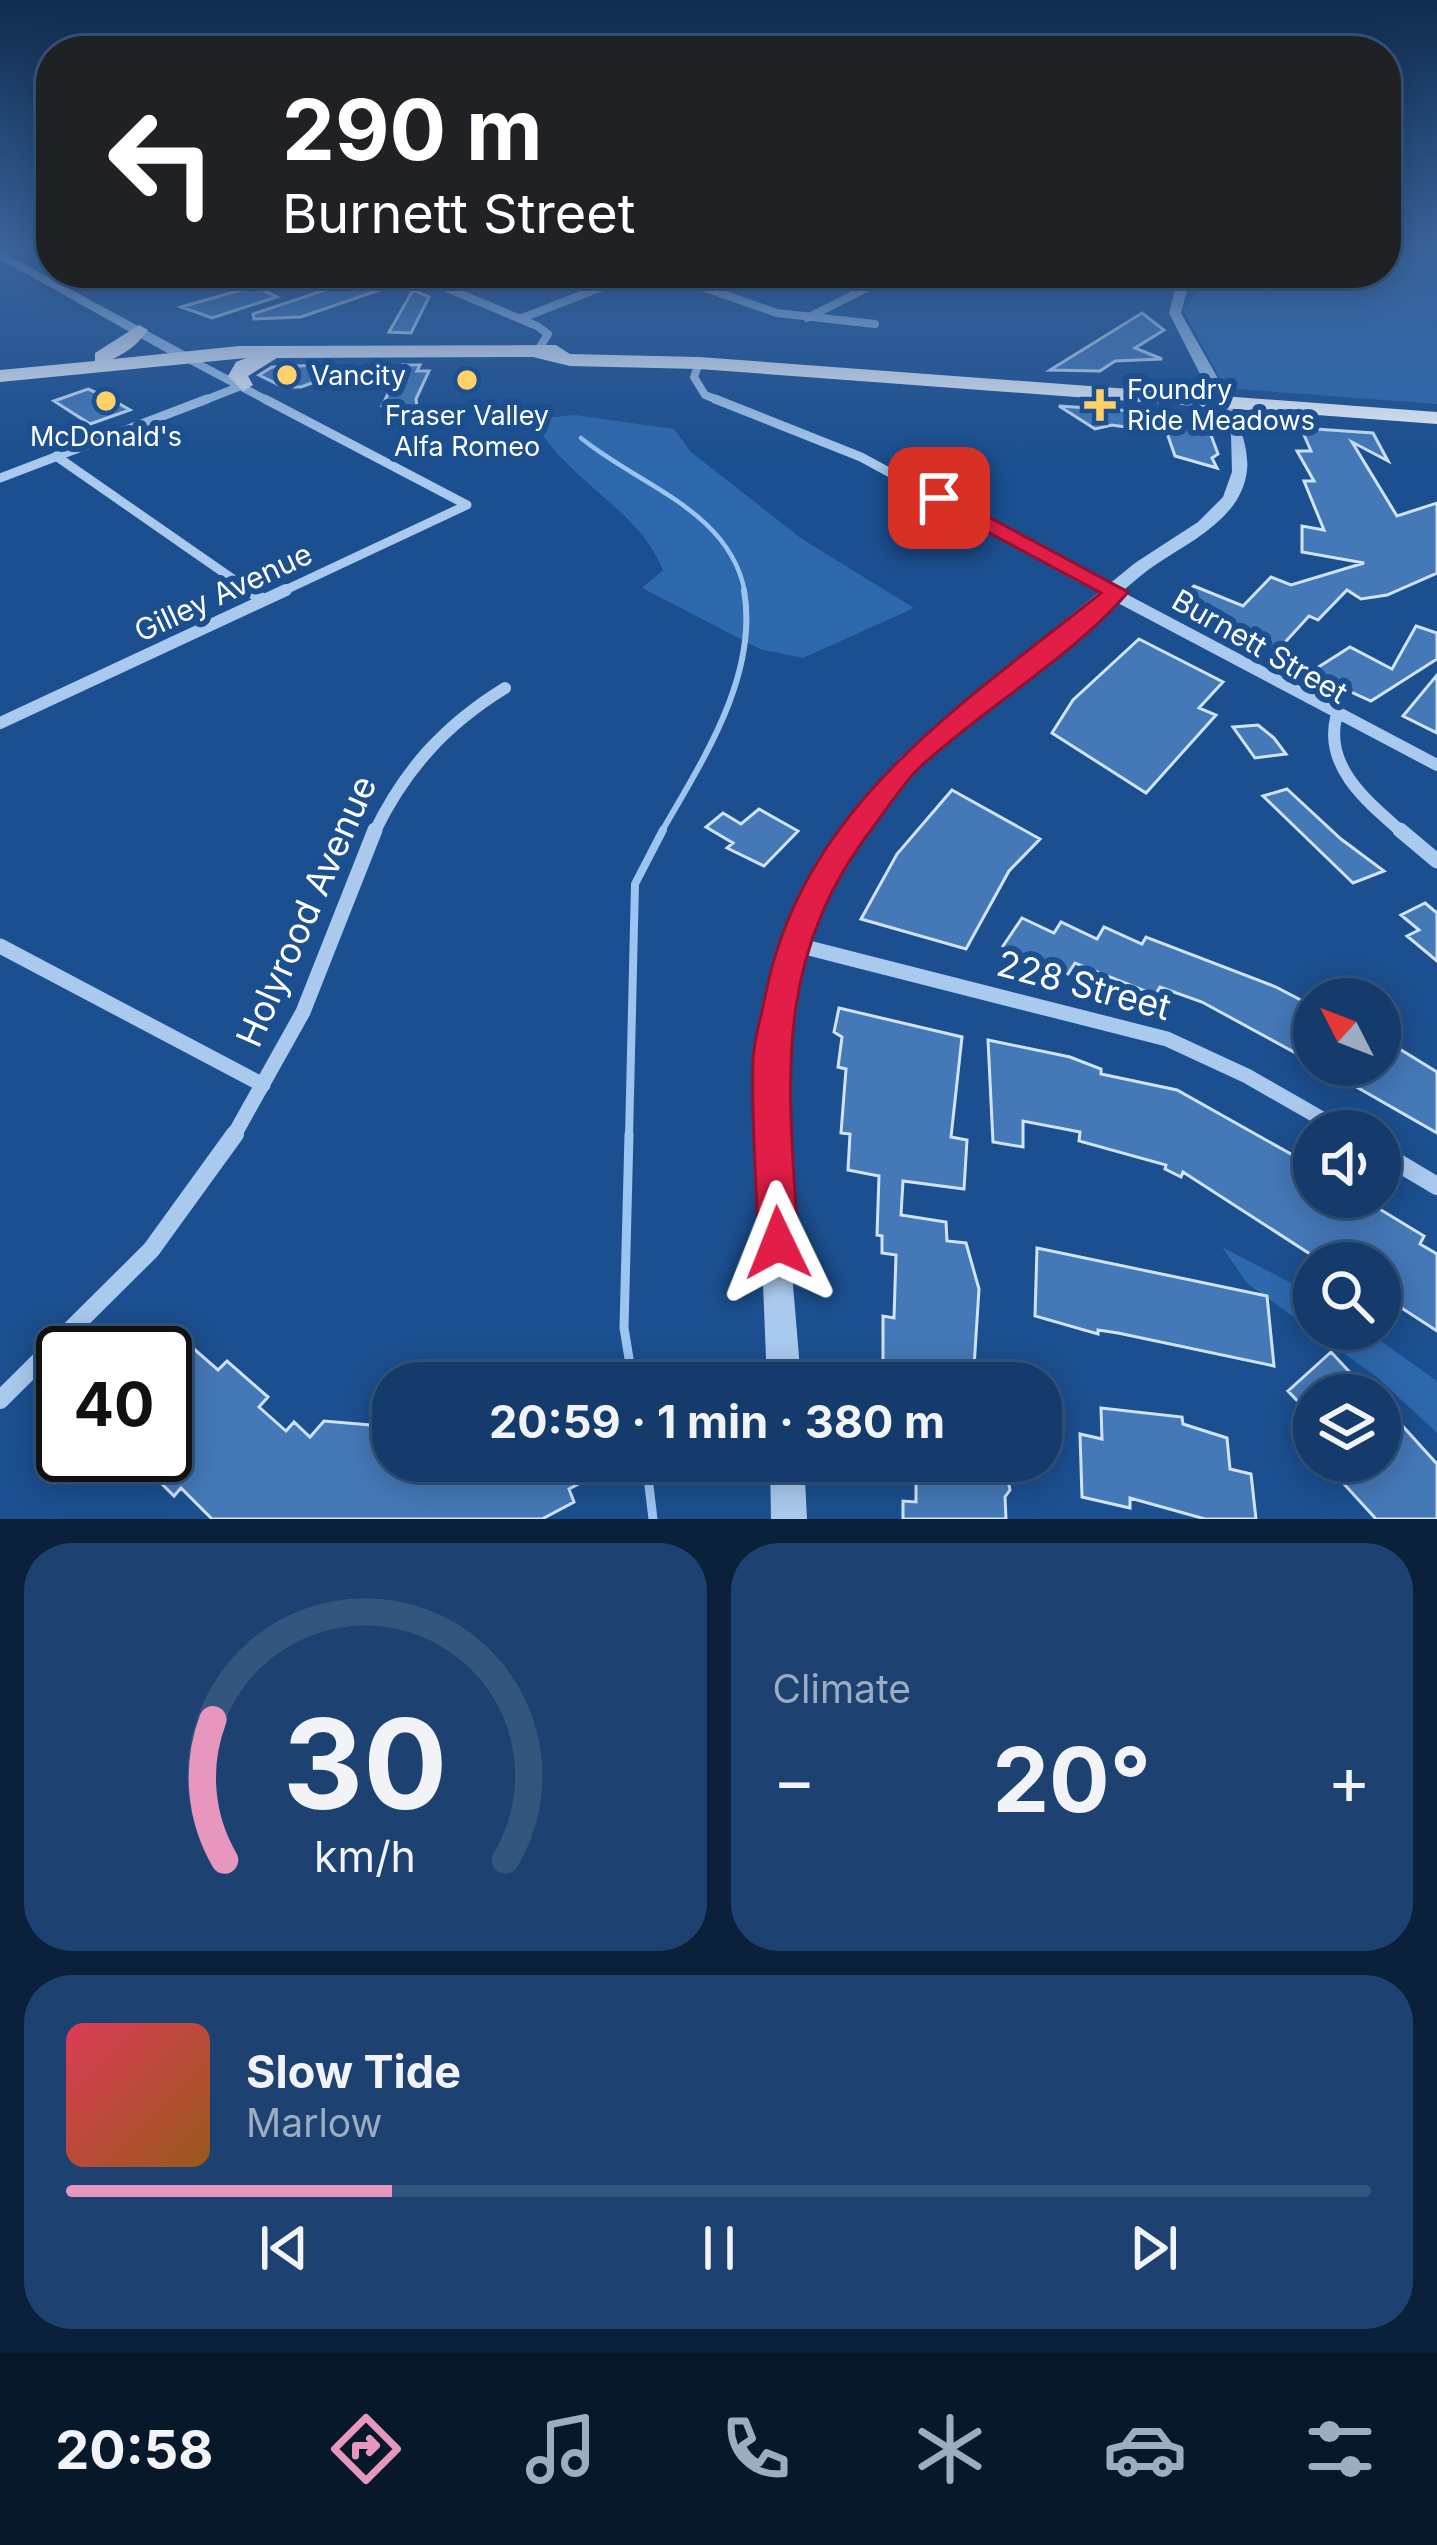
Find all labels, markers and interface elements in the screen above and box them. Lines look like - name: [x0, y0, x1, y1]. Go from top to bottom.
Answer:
- text: 290 m: [282, 79, 543, 180]
- icon: left: [84, 84, 240, 240]
- text: Burnett Street: [282, 181, 635, 246]
- place label: Vancity: [311, 359, 406, 392]
- marker: Vancity: [274, 362, 300, 388]
- marker: Fraser Valley Alfa Romeo: [454, 367, 480, 393]
- place label: Foundry Ride Meadows: [1127, 373, 1315, 437]
- marker: McDonald's: [93, 388, 119, 414]
- marker: Foundry Ride Meadows: [1084, 389, 1116, 421]
- place label: Fraser Valley Alfa Romeo: [385, 399, 549, 463]
- place label: McDonald's: [30, 420, 182, 453]
- pin: [888, 447, 990, 549]
- icon: arrive: [906, 465, 972, 531]
- street label: Gilley Avenue: [128, 535, 318, 649]
- street label: Burnett Street: [1166, 581, 1354, 711]
- street label: Holyrood Avenue: [226, 769, 386, 1053]
- street label: 228 Street: [992, 941, 1176, 1029]
- north arrow: [1293, 978, 1401, 1086]
- map controls: [1293, 978, 1401, 1482]
- button: sound: [1293, 1110, 1401, 1218]
- position arrow: [715, 1180, 841, 1306]
- button: search: [1293, 1242, 1401, 1350]
- speed limit sign: 40: [36, 1326, 192, 1482]
- button: layers: [1293, 1374, 1401, 1482]
- text: 20:59 · 1 min · 380 m: [489, 1394, 945, 1449]
- text: Climate: [773, 1665, 911, 1712]
- text: 30: [283, 1688, 448, 1839]
- text: 20°: [992, 1725, 1151, 1834]
- text: −: [773, 1740, 816, 1820]
- text: +: [1327, 1740, 1371, 1820]
- text: km/h: [314, 1830, 416, 1882]
- text: Slow Tide: [246, 2044, 461, 2099]
- text: Marlow: [246, 2099, 382, 2146]
- icon: previous: [251, 2215, 317, 2281]
- icon: pause: [686, 2215, 752, 2281]
- icon: next: [1121, 2215, 1187, 2281]
- icon: directions: [324, 2407, 408, 2491]
- icon: music: [519, 2407, 603, 2491]
- icon: phone: [714, 2407, 798, 2491]
- icon: climate: [908, 2407, 992, 2491]
- icon: car: [1103, 2407, 1187, 2491]
- icon: filters: [1298, 2407, 1382, 2491]
- text: 20:58: [55, 2417, 213, 2482]

